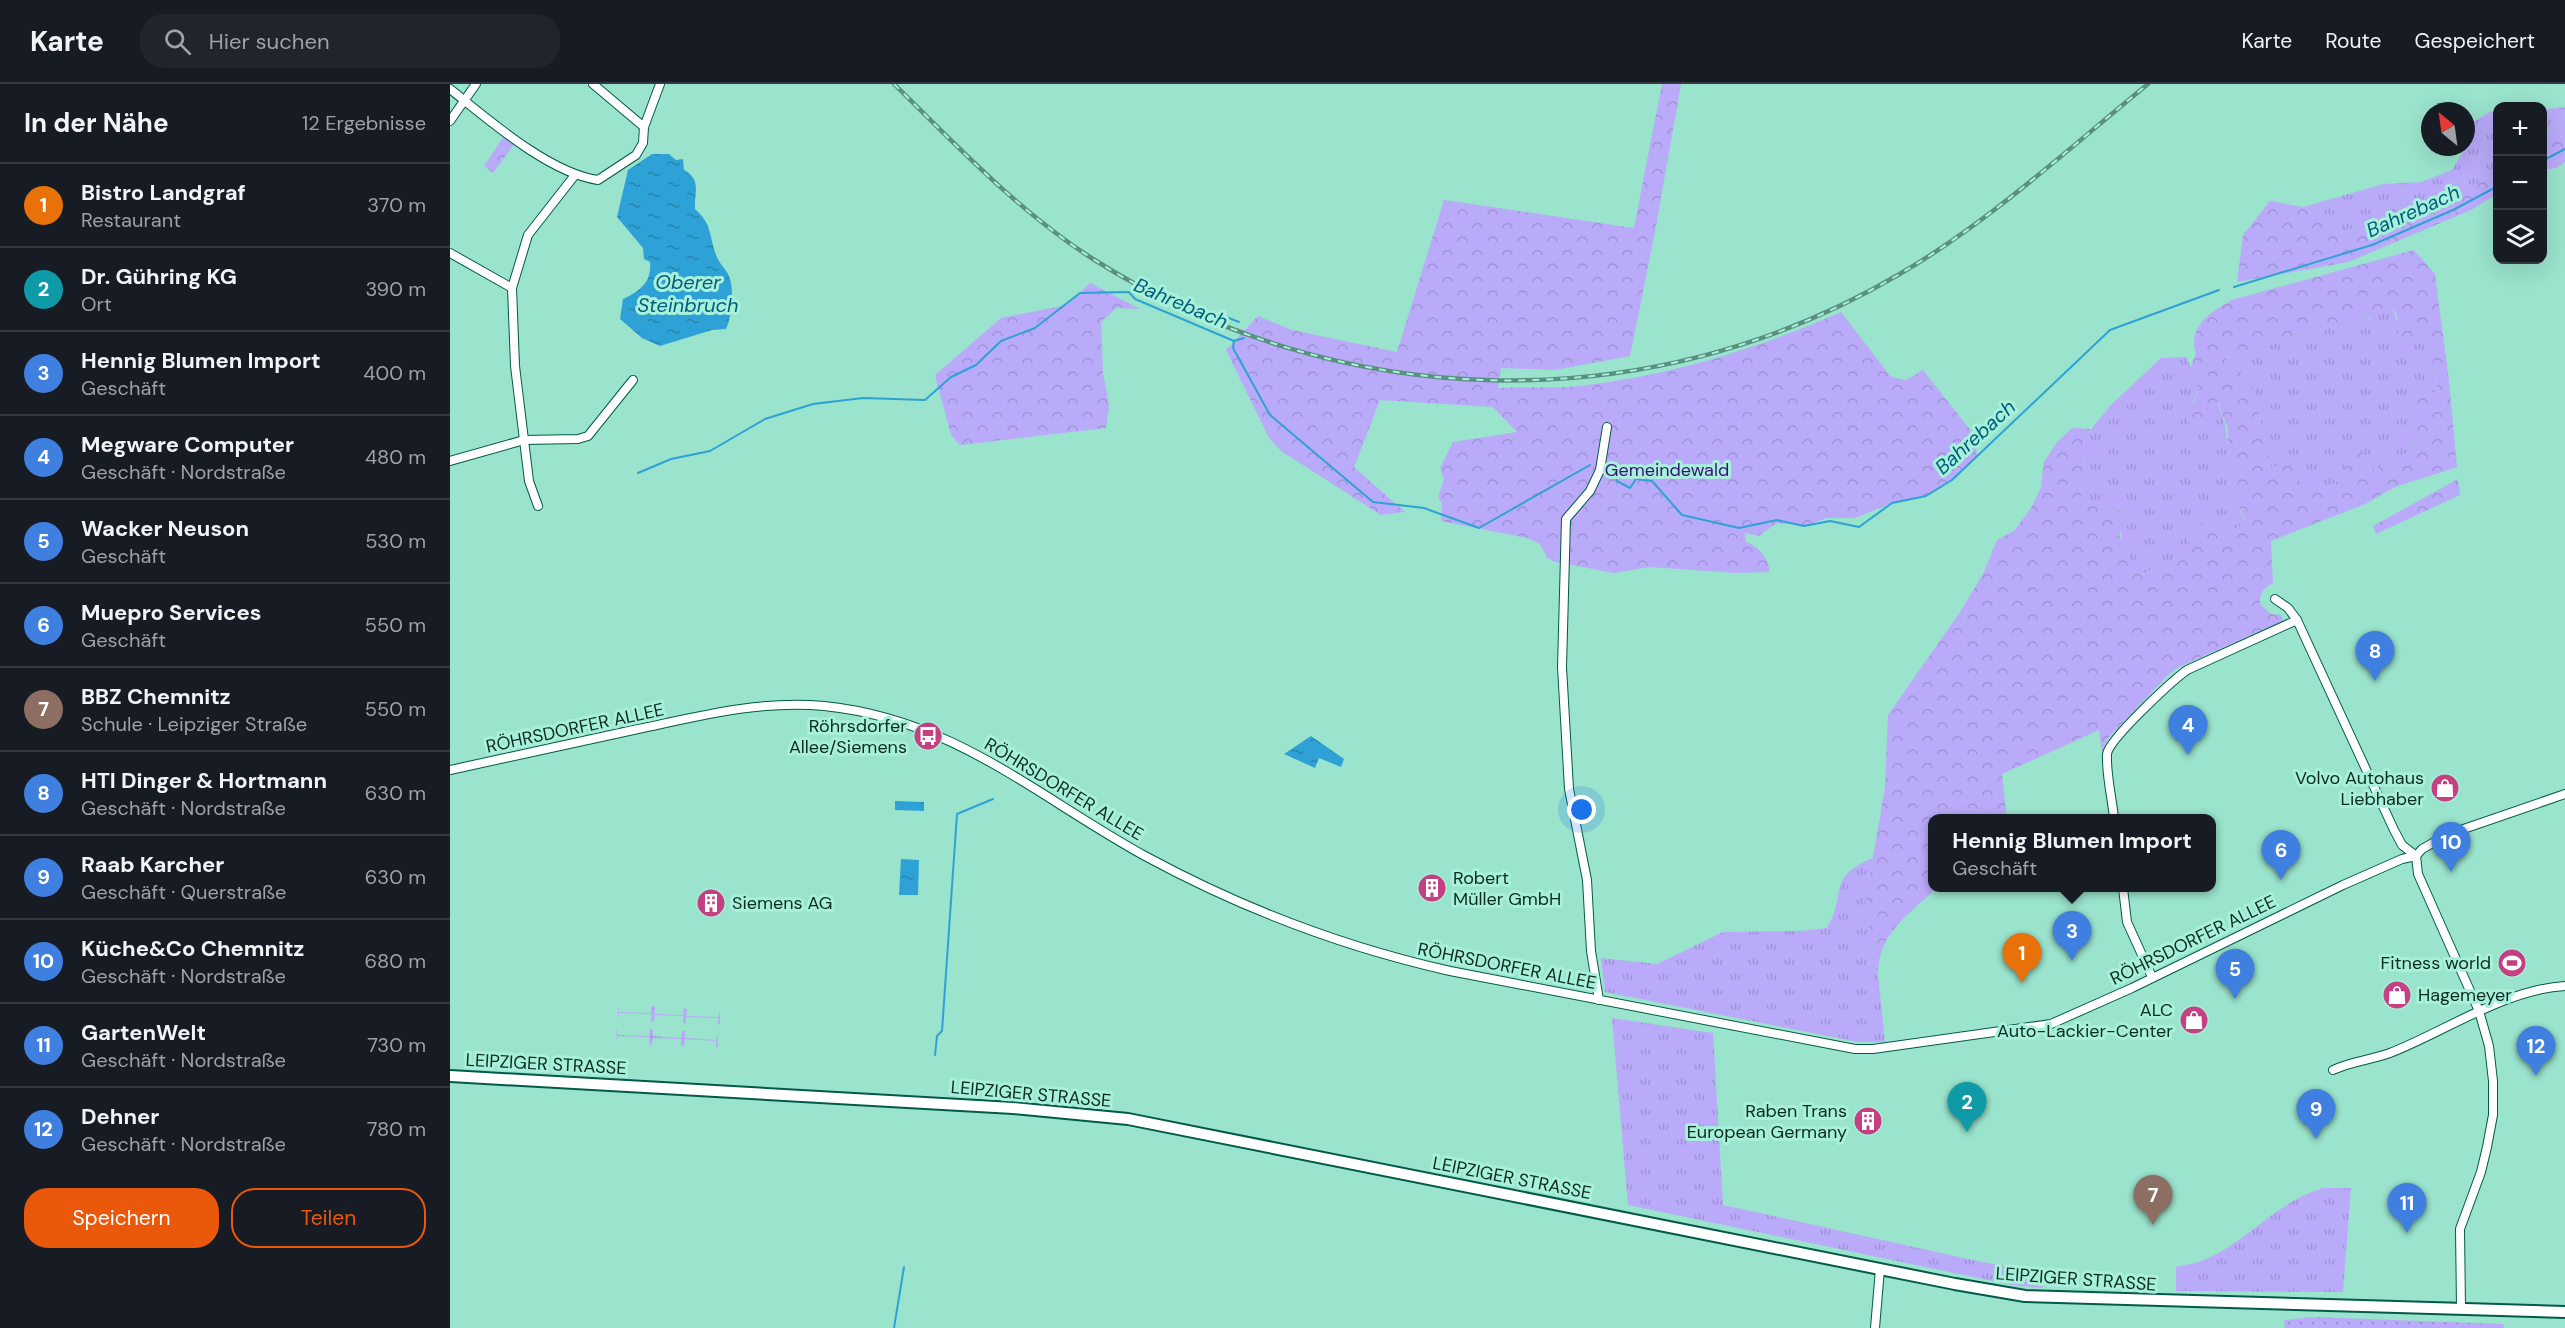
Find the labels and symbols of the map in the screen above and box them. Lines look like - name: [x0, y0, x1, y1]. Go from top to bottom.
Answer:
- north arrow: [2421, 102, 2475, 156]
- water label: Bahrebach: [2362, 179, 2464, 243]
- water label: Oberer Steinbruch: [637, 269, 739, 318]
- water label: Bahrebach: [1130, 272, 1232, 334]
- water label: Bahrebach: [1929, 394, 2021, 480]
- park label: Gemeindewald: [1605, 458, 1729, 482]
- pin: 8: [2356, 632, 2394, 681]
- street label: RÖHRSDORFER ALLEE: [484, 697, 666, 759]
- pin: 4: [2168, 706, 2208, 755]
- place label: Röhrsdorfer Allee/Siemens: [789, 714, 907, 759]
- bus stop icon: Röhrsdorfer Allee/Siemens: [912, 720, 944, 752]
- street label: RÖHRSDORFER ALLEE: [980, 732, 1148, 846]
- place label: Volvo Autohaus Liebhaber: [2295, 766, 2424, 811]
- shop icon: Volvo Autohaus Liebhaber: [2429, 772, 2461, 804]
- your location: [1567, 795, 1596, 824]
- pin: 10: [2432, 822, 2470, 872]
- pin: 6: [2262, 830, 2300, 880]
- place label: Robert Müller GmbH: [1453, 866, 1561, 911]
- building icon: Robert Müller GmbH: [1416, 872, 1448, 904]
- building icon: Siemens AG: [695, 887, 727, 919]
- street label: RÖHRSDORFER ALLEE: [2106, 889, 2280, 991]
- place label: Siemens AG: [732, 891, 832, 915]
- pin: 3: [2052, 912, 2092, 961]
- pin: 1: [2002, 934, 2042, 983]
- street label: RÖHRSDORFER ALLEE: [1416, 937, 1598, 995]
- sports icon: Fitness world: [2496, 947, 2528, 979]
- pin: 5: [2216, 950, 2254, 999]
- place label: Fitness world: [2381, 951, 2491, 975]
- shop icon: Hagemeyer: [2381, 979, 2413, 1011]
- place label: Hagemeyer: [2418, 983, 2512, 1007]
- place label: ALC Auto-Lackier-Center: [1997, 998, 2173, 1043]
- shop icon: ALC Auto-Lackier-Center: [2178, 1004, 2210, 1036]
- pin: 12: [2516, 1026, 2556, 1076]
- street label: LEIPZIGER STRASSE: [465, 1048, 627, 1080]
- street label: LEIPZIGER STRASSE: [950, 1075, 1112, 1113]
- pin: 2: [1948, 1082, 1987, 1132]
- pin: 9: [2296, 1090, 2336, 1139]
- place label: Raben Trans European Germany: [1687, 1099, 1847, 1144]
- building icon: Raben Trans European Germany: [1852, 1105, 1884, 1137]
- street label: LEIPZIGER STRASSE: [1431, 1151, 1593, 1205]
- pin: 7: [2134, 1176, 2172, 1225]
- pin: 11: [2388, 1184, 2426, 1233]
- street label: LEIPZIGER STRASSE: [1995, 1261, 2157, 1297]

